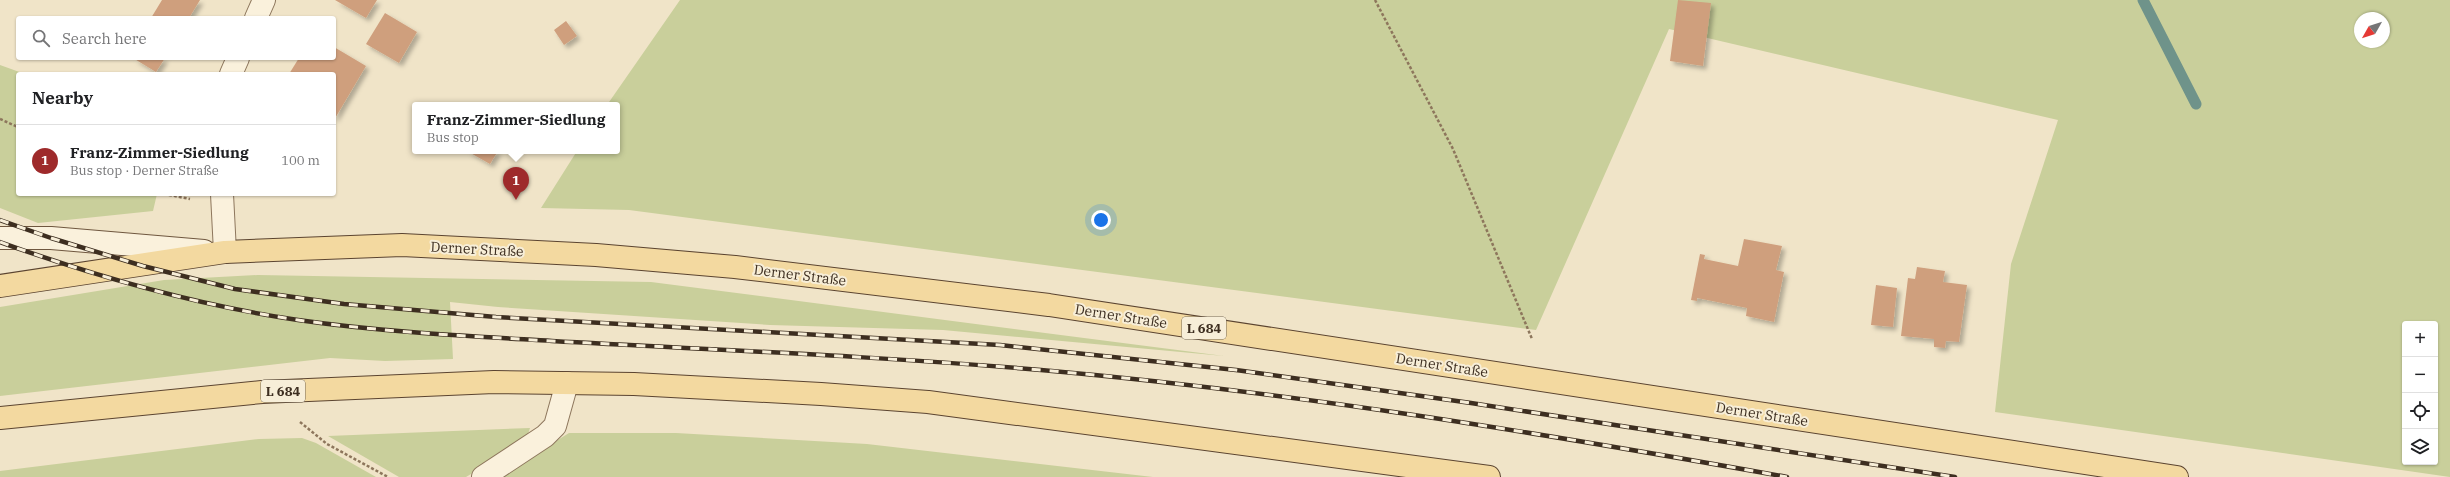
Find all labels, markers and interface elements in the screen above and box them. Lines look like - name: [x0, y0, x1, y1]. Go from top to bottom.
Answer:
- north arrow: [2354, 12, 2390, 48]
- search box: [16, 16, 336, 60]
- icon: search: [30, 27, 52, 49]
- text: Search here: [62, 29, 147, 48]
- text: Nearby: [32, 87, 93, 109]
- popup: [412, 102, 620, 154]
- text: Franz-Zimmer-Siedlung: [427, 110, 605, 129]
- text: Bus stop: [427, 129, 479, 146]
- text: Franz-Zimmer-Siedlung: [70, 143, 249, 162]
- text: 1: [41, 152, 49, 169]
- text: 100 m: [281, 152, 320, 169]
- text: Bus stop · Derner Straße: [70, 162, 219, 179]
- pin: 1: [503, 167, 529, 200]
- your location: [1091, 210, 1111, 230]
- street label: Derner Straße: [430, 238, 524, 260]
- street label: Derner Straße: [753, 260, 847, 290]
- street label: Derner Straße: [1074, 300, 1168, 332]
- road number: L 684: [1182, 317, 1226, 339]
- map controls: [2402, 321, 2438, 465]
- button: +: [2402, 321, 2438, 357]
- street label: Derner Straße: [1395, 349, 1489, 381]
- button: −: [2402, 357, 2438, 393]
- road number: L 684: [261, 380, 305, 402]
- button: locate: [2402, 393, 2438, 429]
- street label: Derner Straße: [1715, 398, 1809, 430]
- button: layers: [2402, 429, 2438, 465]

